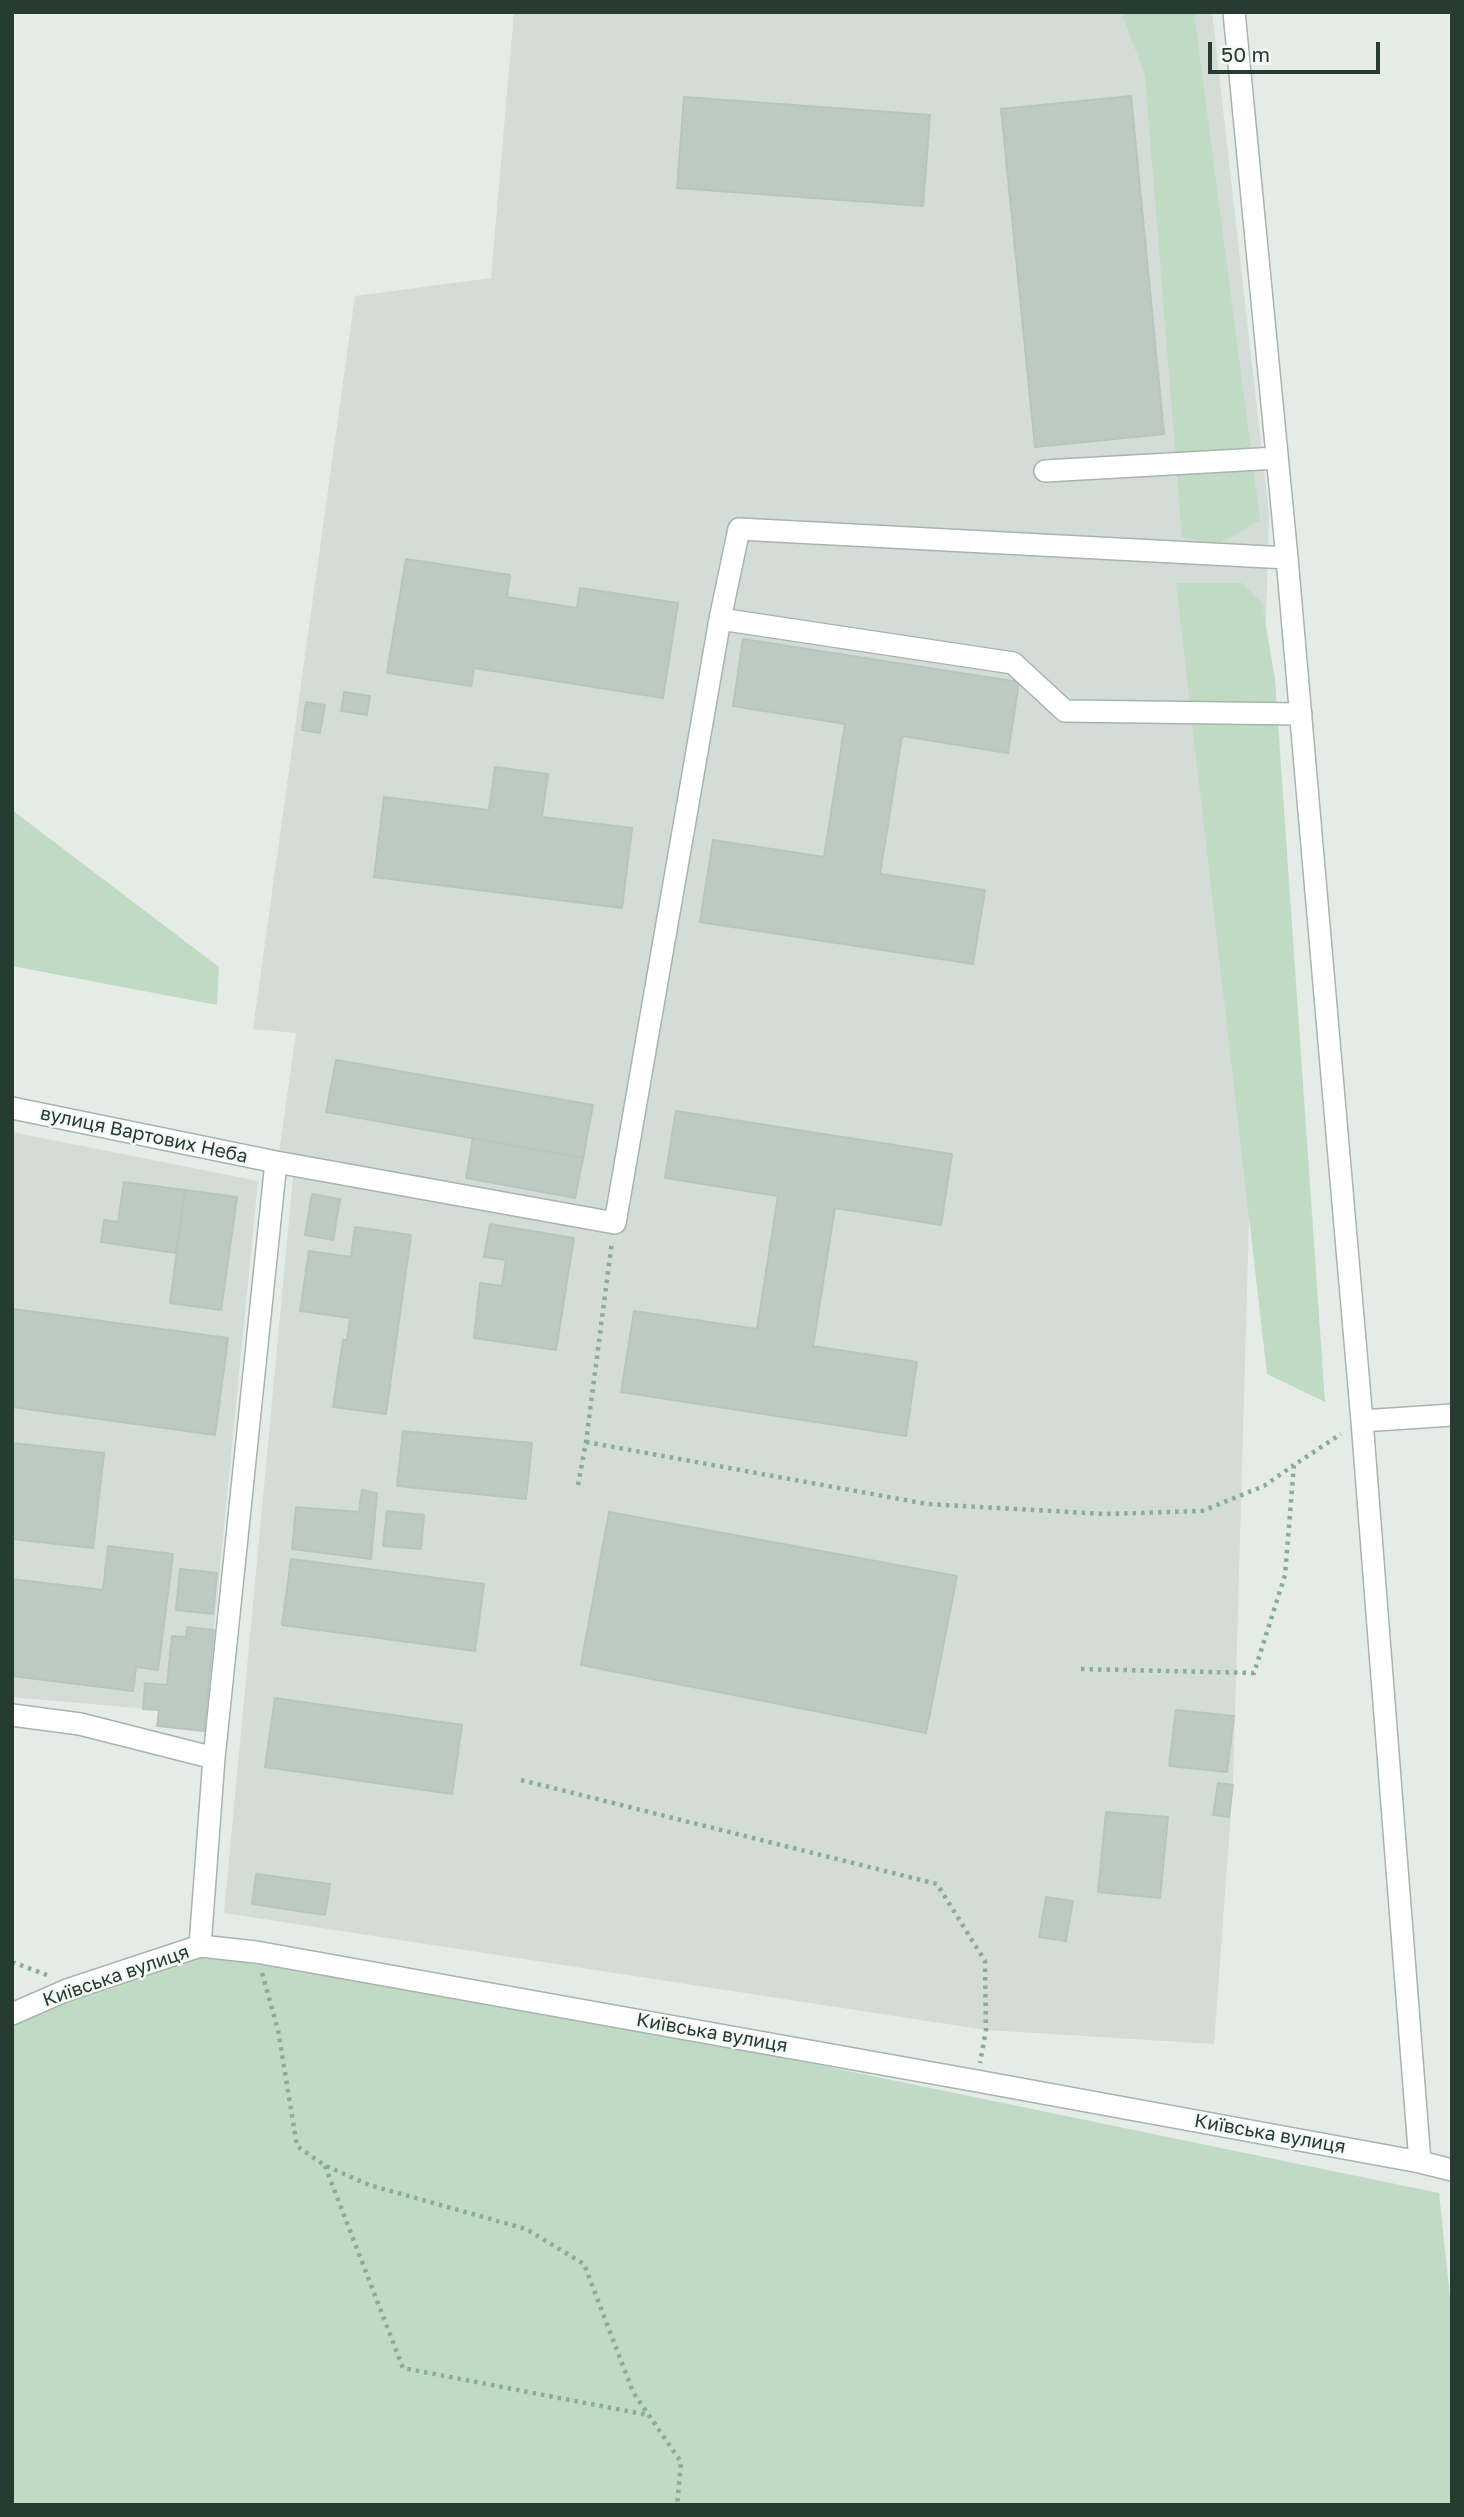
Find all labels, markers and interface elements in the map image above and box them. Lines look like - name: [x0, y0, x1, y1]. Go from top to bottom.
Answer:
- scale bar: [1212, 28, 1384, 72]
- text: 50 m: [1221, 41, 1270, 67]
- street label: вулиця Вартових Неба: [38, 1102, 250, 1168]
- street label: Київська вулиця: [40, 1940, 192, 2012]
- street label: Київська вулиця: [634, 2008, 790, 2058]
- street label: Київська вулиця: [1192, 2109, 1348, 2159]

